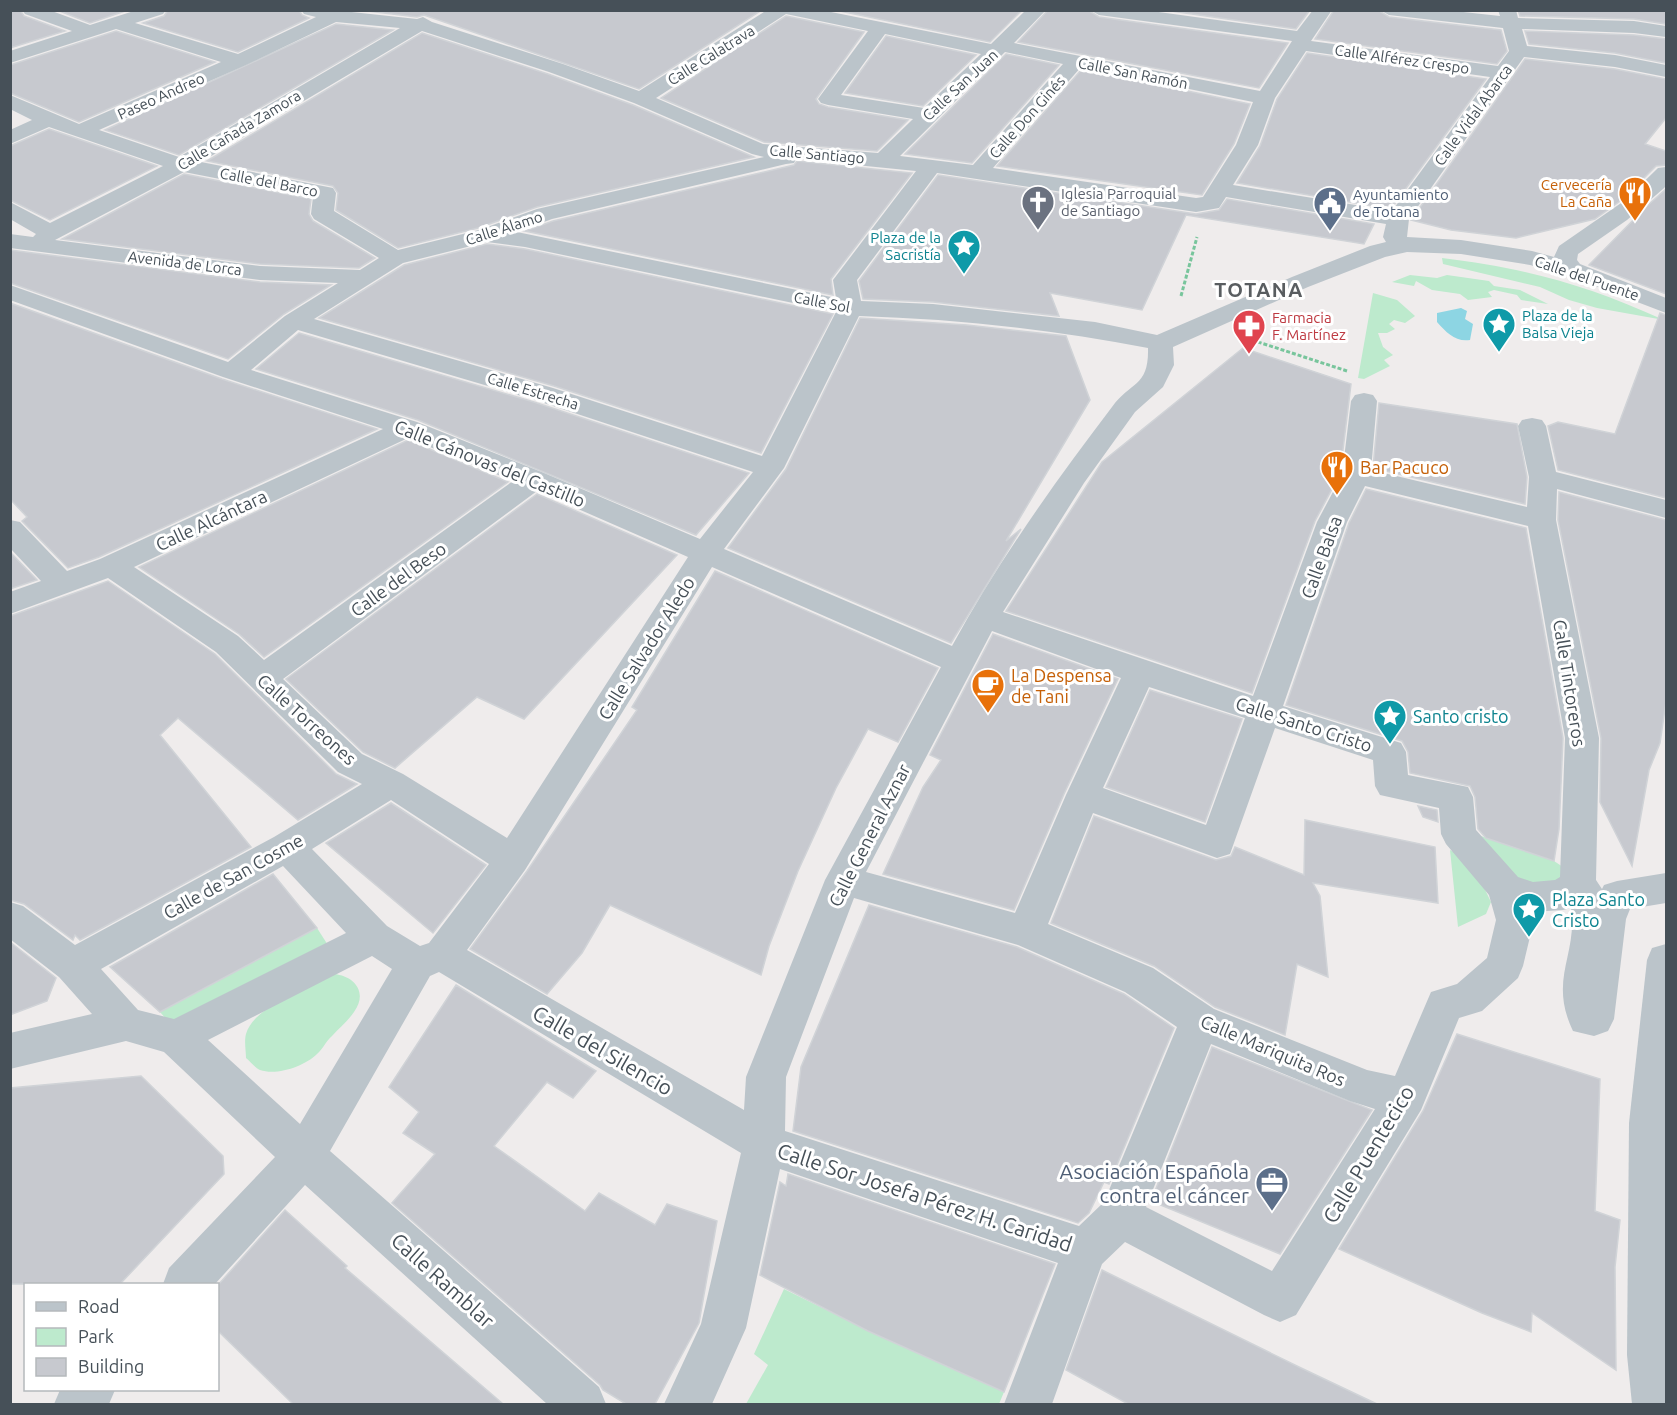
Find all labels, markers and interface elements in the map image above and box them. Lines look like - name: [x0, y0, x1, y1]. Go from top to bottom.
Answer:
- street label: Calle Calatrava: [664, 21, 758, 89]
- street label: Calle Alférez Crespo: [1334, 41, 1470, 77]
- street label: Calle San Juan: [919, 46, 1001, 124]
- street label: Calle San Ramón: [1077, 54, 1189, 92]
- street label: Calle Vidal Abarca: [1431, 61, 1515, 169]
- street label: Paseo Andreo: [115, 69, 207, 123]
- street label: Calle Don Ginés: [986, 72, 1068, 162]
- street label: Calle Cañada Zamora: [174, 86, 304, 174]
- street label: Calle Santiago: [769, 141, 865, 167]
- street label: Calle del Barco: [219, 164, 319, 200]
- restaurant icon: Cervecería La Caña: [1617, 175, 1653, 222]
- place label: Cervecería La Caña: [1541, 176, 1612, 210]
- church icon: Iglesia Parroquial de Santiago: [1020, 184, 1056, 231]
- place label: Iglesia Parroquial de Santiago: [1061, 185, 1176, 219]
- public building icon: Ayuntamiento de Totana: [1312, 185, 1348, 232]
- place label: Ayuntamiento de Totana: [1353, 186, 1449, 220]
- street label: Calle Álamo: [464, 208, 544, 248]
- place icon: Plaza de la Sacristía: [946, 228, 982, 275]
- place label: Plaza de la Sacristía: [870, 229, 941, 263]
- street label: Avenida de Lorca: [127, 248, 243, 278]
- street label: Calle del Puente: [1532, 252, 1642, 304]
- district label: TOTANA: [1214, 278, 1304, 301]
- street label: Calle Sol: [792, 288, 852, 316]
- place icon: Plaza de la Balsa Vieja: [1481, 306, 1517, 353]
- place label: Plaza de la Balsa Vieja: [1522, 307, 1594, 341]
- pharmacy icon: Farmacia F. Martínez: [1231, 308, 1267, 355]
- place label: Farmacia F. Martínez: [1272, 309, 1346, 343]
- street label: Calle Estrecha: [485, 369, 581, 413]
- street label: Calle Cánovas del Castillo: [392, 416, 588, 510]
- restaurant icon: Bar Pacuco: [1319, 449, 1355, 496]
- place label: Bar Pacuco: [1360, 457, 1449, 477]
- street label: Calle Alcántara: [152, 485, 270, 555]
- street label: Calle Balsa: [1297, 513, 1345, 601]
- street label: Calle del Beso: [346, 538, 450, 620]
- street label: Calle Salvador Aledo: [594, 573, 698, 723]
- street label: Calle Tintoreros: [1550, 618, 1590, 748]
- place label: La Despensa de Tani: [1011, 665, 1112, 706]
- cafe icon: La Despensa de Tani: [970, 667, 1006, 714]
- street label: Calle Torreones: [254, 670, 360, 769]
- street label: Calle Santo Cristo: [1233, 693, 1375, 755]
- place icon: Santo cristo: [1372, 698, 1408, 745]
- place label: Santo cristo: [1413, 706, 1509, 726]
- street label: Calle General Aznar: [824, 760, 914, 910]
- street label: Calle de San Cosme: [160, 829, 306, 923]
- place label: Plaza Santo Cristo: [1552, 889, 1645, 930]
- place icon: Plaza Santo Cristo: [1511, 891, 1547, 938]
- street label: Calle del Silencio: [529, 1000, 677, 1100]
- street label: Calle Mariquita Ros: [1198, 1011, 1348, 1090]
- street label: Calle Puentecico: [1318, 1081, 1418, 1227]
- street label: Calle Sor Josefa Pérez H. Caridad: [775, 1138, 1075, 1256]
- place label: Asociación Española contra el cáncer: [1059, 1159, 1249, 1207]
- office icon: Asociación Española contra el cáncer: [1254, 1165, 1290, 1212]
- street label: Calle Ramblar: [387, 1228, 499, 1332]
- legend: [24, 1283, 219, 1391]
- text: Road: [78, 1296, 120, 1316]
- text: Park: [78, 1326, 114, 1346]
- text: Building: [78, 1356, 144, 1376]

